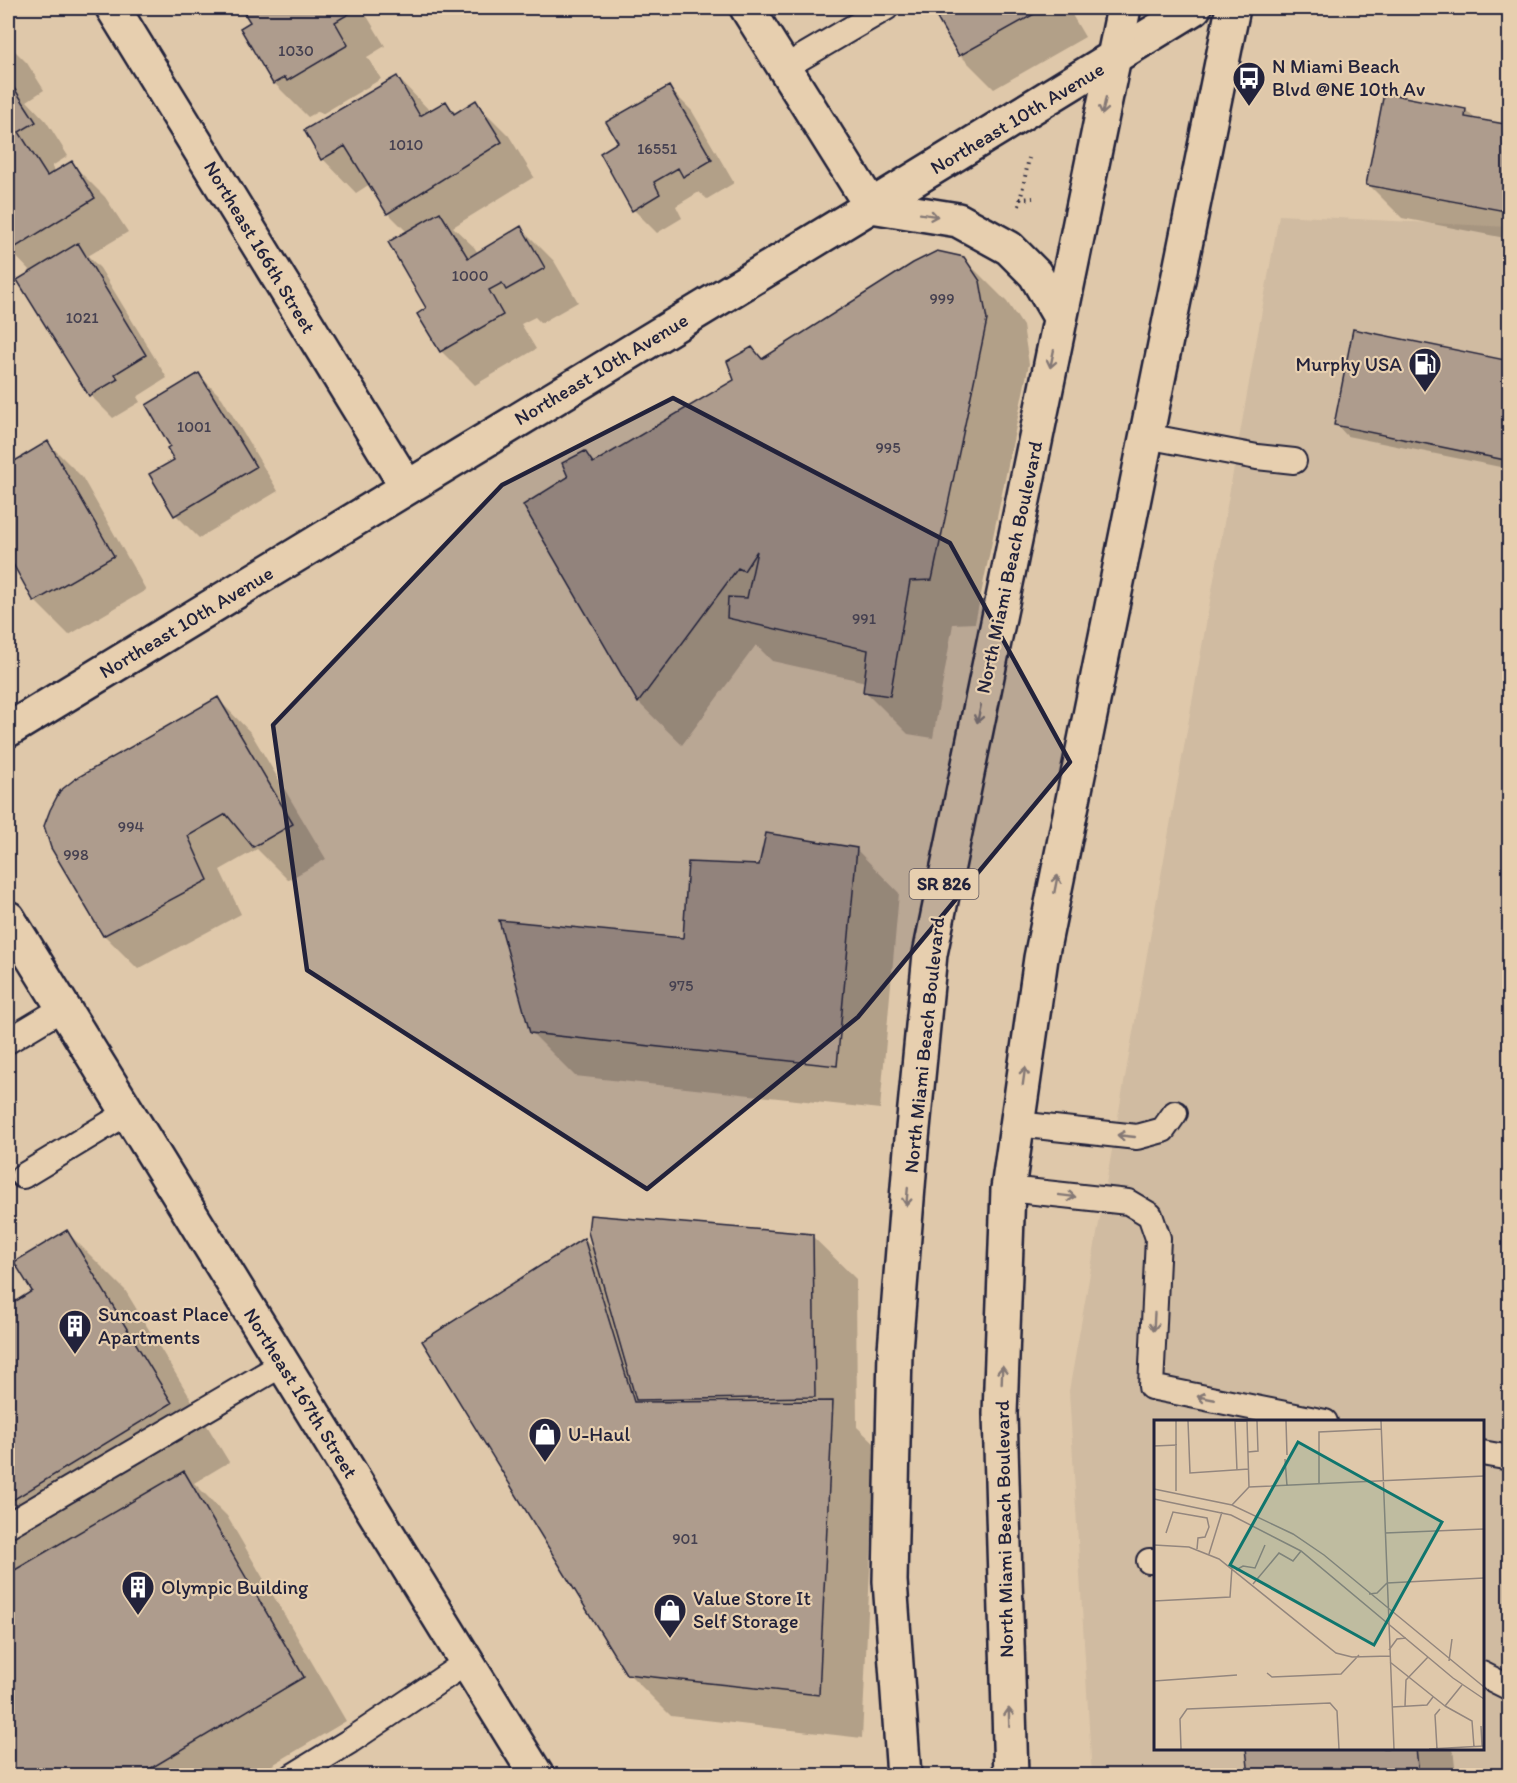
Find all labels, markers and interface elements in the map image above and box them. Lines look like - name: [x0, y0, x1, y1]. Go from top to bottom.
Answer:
- house number: 1030: [278, 41, 314, 60]
- place label: N Miami Beach Blvd @NE 10th Av: [1272, 54, 1425, 101]
- street label: Northeast 10th Avenue: [926, 57, 1108, 179]
- bus stop icon: N Miami Beach Blvd @NE 10th Av: [1231, 60, 1267, 107]
- one-way arrow: [1098, 96, 1109, 115]
- house number: 1010: [389, 135, 423, 154]
- house number: 16551: [637, 139, 678, 158]
- street label: Northeast 166th Street: [199, 156, 321, 338]
- one-way arrow: [919, 210, 939, 221]
- house number: 1000: [452, 266, 489, 285]
- house number: 999: [929, 289, 955, 308]
- house number: 1021: [65, 308, 99, 327]
- street label: Northeast 10th Avenue: [510, 308, 692, 430]
- fuel station icon: Murphy USA: [1407, 346, 1443, 393]
- one-way arrow: [1046, 348, 1057, 368]
- place label: Murphy USA: [1296, 352, 1402, 376]
- house number: 1001: [177, 417, 212, 436]
- house number: 995: [875, 438, 901, 457]
- street label: North Miami Beach Boulevard: [970, 438, 1048, 696]
- street label: Northeast 10th Avenue: [95, 561, 277, 683]
- house number: 991: [852, 609, 877, 628]
- one-way arrow: [973, 704, 984, 724]
- house number: 994: [118, 817, 145, 836]
- house number: 998: [63, 845, 89, 864]
- road number: SR 826: [910, 869, 978, 899]
- one-way arrow: [1051, 875, 1062, 894]
- street label: North Miami Beach Boulevard: [899, 916, 949, 1174]
- house number: 975: [669, 976, 693, 995]
- one-way arrow: [1018, 1067, 1029, 1087]
- one-way arrow: [1117, 1130, 1137, 1141]
- one-way arrow: [901, 1187, 912, 1207]
- one-way arrow: [1056, 1191, 1076, 1202]
- place label: Suncoast Place Apartments: [98, 1302, 229, 1349]
- street label: Northeast 167th Street: [239, 1303, 363, 1483]
- building icon: Suncoast Place Apartments: [57, 1308, 93, 1355]
- one-way arrow: [1149, 1311, 1160, 1331]
- one-way arrow: [996, 1366, 1007, 1386]
- one-way arrow: [1197, 1392, 1216, 1403]
- street label: North Miami Beach Boulevard: [990, 1400, 1018, 1658]
- shop icon: U-Haul: [527, 1416, 563, 1463]
- inset map: [1154, 1420, 1484, 1750]
- place label: U-Haul: [568, 1422, 630, 1446]
- house number: 901: [672, 1529, 698, 1548]
- building icon: Olympic Building: [120, 1569, 156, 1616]
- place label: Olympic Building: [161, 1575, 309, 1599]
- place label: Value Store It Self Storage: [693, 1586, 811, 1633]
- shop icon: Value Store It Self Storage: [652, 1592, 688, 1639]
- one-way arrow: [1003, 1708, 1015, 1728]

